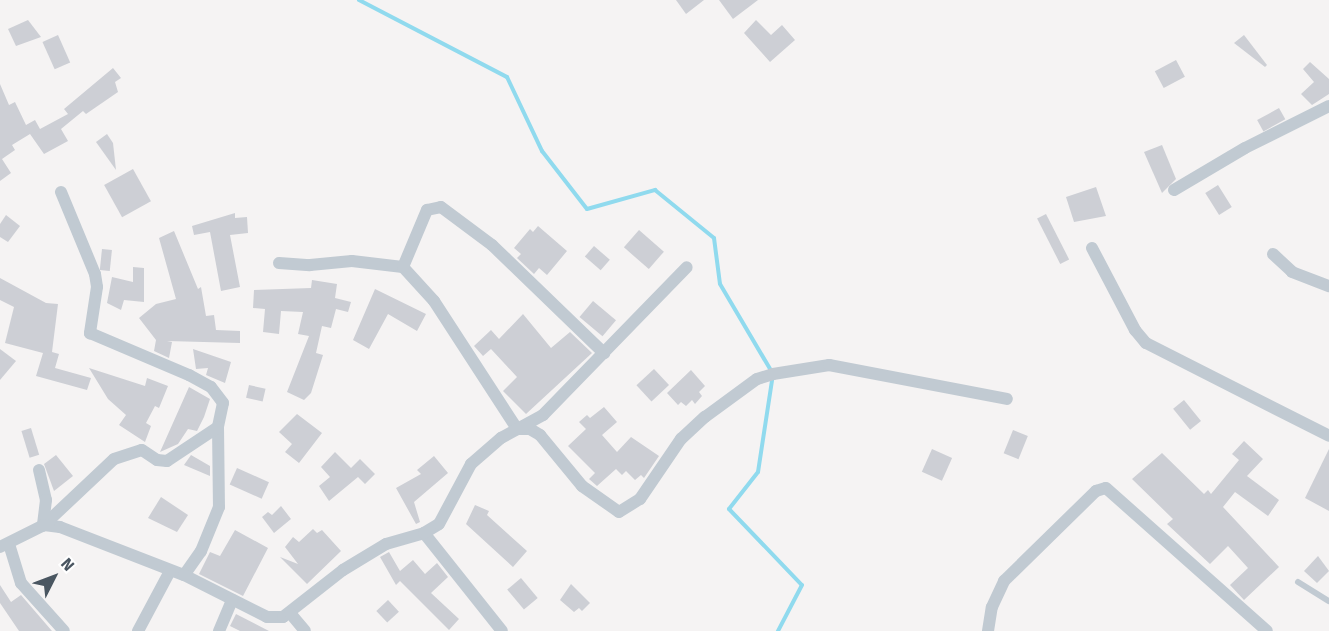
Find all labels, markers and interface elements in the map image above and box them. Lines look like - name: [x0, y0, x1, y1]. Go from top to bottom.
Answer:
- north arrow: [24, 547, 84, 607]
- text: N: [57, 554, 78, 575]

